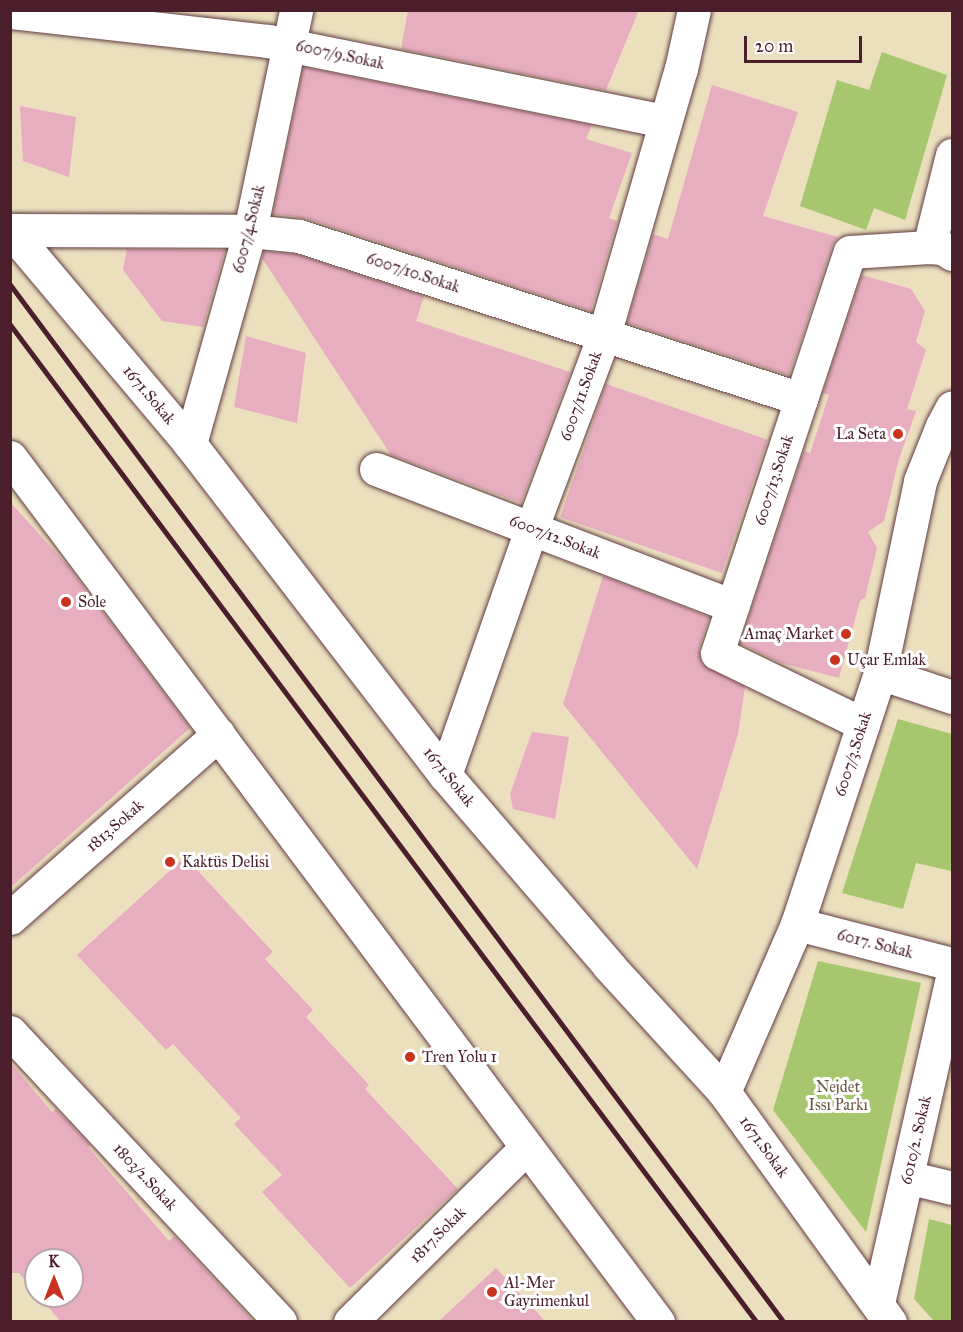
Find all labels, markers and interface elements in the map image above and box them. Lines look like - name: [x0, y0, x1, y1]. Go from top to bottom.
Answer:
- scale bar: [747, 24, 866, 62]
- text: 20 m: [755, 35, 793, 57]
- street label: 6007/9.Sokak: [294, 36, 386, 74]
- street label: 6007/4.Sokak: [229, 183, 269, 275]
- street label: 6007/10.Sokak: [364, 249, 462, 297]
- street label: 6007/11.Sokak: [556, 348, 606, 444]
- street label: 1671.Sokak: [119, 361, 179, 429]
- place label: La Seta: [836, 424, 886, 444]
- marker: La Seta: [891, 427, 905, 441]
- street label: 6007/13.Sokak: [750, 432, 798, 528]
- street label: 6007/12.Sokak: [507, 511, 603, 563]
- place label: Sole: [78, 592, 106, 612]
- marker: Sole: [59, 595, 73, 609]
- place label: Amaç Market: [744, 624, 834, 644]
- marker: Amaç Market: [839, 627, 853, 641]
- place label: Uçar Emlak: [847, 650, 926, 670]
- marker: Uçar Emlak: [828, 653, 842, 667]
- street label: 6007/3.Sokak: [830, 709, 876, 799]
- street label: 1671.Sokak: [419, 743, 479, 811]
- street label: 1813.Sokak: [82, 796, 148, 856]
- place label: Kaktüs Delisi: [182, 852, 269, 872]
- marker: Kaktüs Delisi: [163, 855, 177, 869]
- street label: 6017. Sokak: [835, 925, 915, 963]
- place label: Tren Yolu 1: [422, 1047, 497, 1067]
- marker: Tren Yolu 1: [403, 1050, 417, 1064]
- park label: Nejdet Issı Parkı: [808, 1077, 868, 1115]
- street label: 6010/2. Sokak: [896, 1093, 936, 1187]
- street label: 1671.Sokak: [735, 1112, 793, 1182]
- street label: 1803/2.Sokak: [109, 1139, 181, 1215]
- street label: 1817.Sokak: [406, 1203, 470, 1267]
- north arrow: [24, 1248, 84, 1308]
- text: K: [48, 1252, 60, 1271]
- place label: Al-Mer Gayrimenkul: [504, 1273, 589, 1311]
- marker: Al-Mer Gayrimenkul: [485, 1285, 499, 1299]

